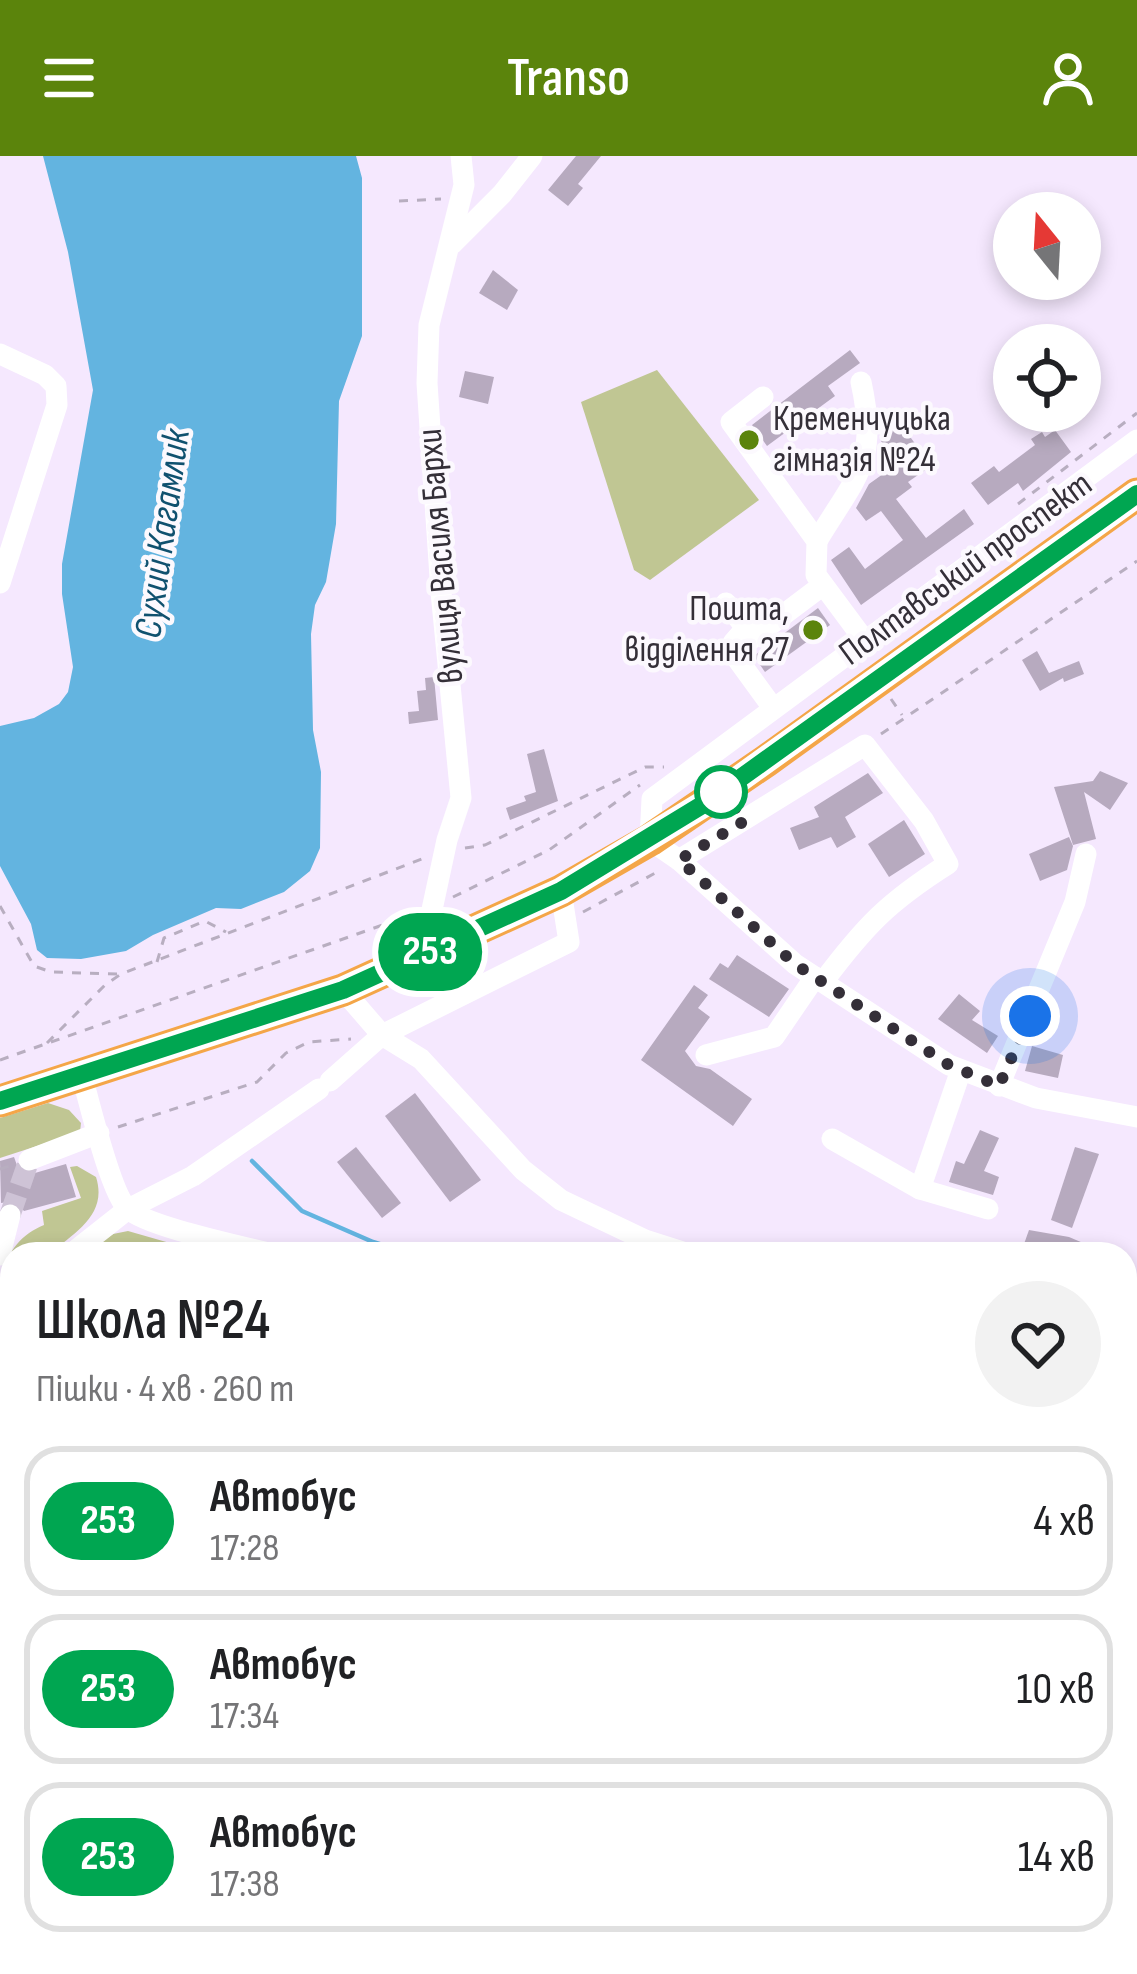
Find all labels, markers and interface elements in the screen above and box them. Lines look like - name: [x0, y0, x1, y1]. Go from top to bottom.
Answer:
- icon: menu: [36, 45, 102, 111]
- icon: person: [1035, 45, 1101, 111]
- text: Transo: [507, 46, 630, 111]
- north arrow: [993, 192, 1101, 300]
- map controls: [993, 192, 1101, 432]
- button: locate: [993, 324, 1101, 432]
- place label: Кременчуцька гімназія №24: [773, 398, 951, 482]
- water label: Сухий Кагамлик: [125, 425, 201, 642]
- street label: вулиця Василя Бархи: [408, 427, 474, 685]
- marker: Кременчуцька гімназія №24: [736, 427, 762, 453]
- street label: Полтавський проспект: [831, 463, 1101, 675]
- place label: Пошта, відділення 27: [624, 588, 790, 672]
- marker: Пошта, відділення 27: [800, 617, 826, 643]
- unlabelled marker: [696, 767, 746, 817]
- line badge: 253: [361, 913, 499, 991]
- text: 253: [402, 926, 458, 977]
- your location: [1000, 986, 1060, 1046]
- button: heart: [975, 1281, 1101, 1407]
- text: Школа №24: [36, 1287, 270, 1355]
- text: Пішки · 4 хв · 260 m: [36, 1366, 294, 1413]
- text: Автобус: [210, 1470, 357, 1525]
- text: 4 хв: [1033, 1494, 1095, 1549]
- text: 253: [80, 1495, 136, 1546]
- text: 17:28: [210, 1525, 279, 1572]
- text: Автобус: [210, 1638, 357, 1693]
- text: 10 хв: [1016, 1662, 1095, 1717]
- text: 253: [80, 1663, 136, 1714]
- text: 17:34: [210, 1693, 279, 1740]
- text: Автобус: [210, 1806, 357, 1861]
- text: 14 хв: [1018, 1830, 1095, 1885]
- text: 253: [80, 1831, 136, 1882]
- text: 17:38: [210, 1861, 280, 1908]

